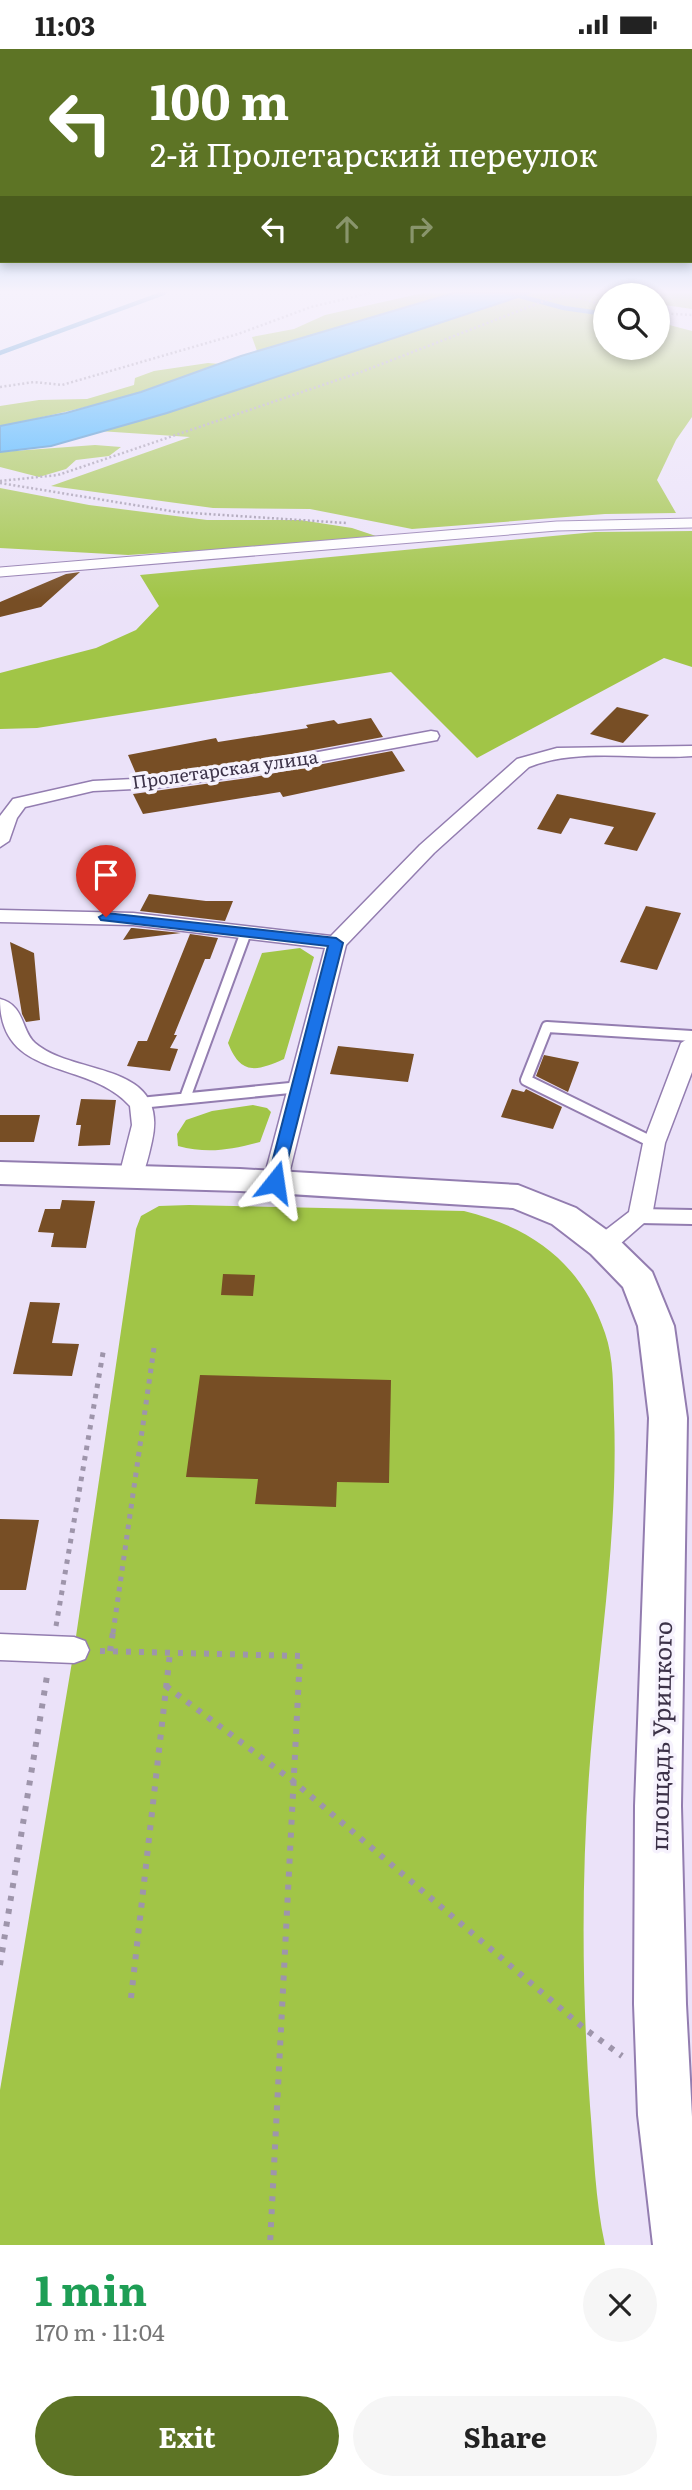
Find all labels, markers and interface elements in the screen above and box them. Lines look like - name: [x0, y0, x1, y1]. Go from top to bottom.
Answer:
- text: 11:03: [35, 5, 95, 44]
- text: 100 m: [150, 62, 289, 135]
- icon: left: [35, 77, 126, 168]
- text: 2-й Пролетарский переулок: [150, 129, 598, 177]
- icon: left: [255, 210, 293, 248]
- icon: ahead: [328, 210, 366, 248]
- icon: right: [401, 210, 439, 248]
- map controls: [593, 283, 670, 360]
- button: search: [593, 283, 670, 360]
- street label: Пролетарская улица: [130, 742, 320, 795]
- pin: [76, 845, 136, 917]
- icon: arrive: [87, 856, 125, 894]
- position arrow: [238, 1145, 312, 1219]
- street label: площадь Урицкого: [640, 1621, 679, 1851]
- text: 1 min: [35, 2257, 147, 2319]
- button: close: [583, 2268, 657, 2342]
- text: 170 m · 11:04: [35, 2314, 165, 2348]
- button: Exit: [35, 2396, 339, 2476]
- button: Share: [353, 2396, 657, 2476]

